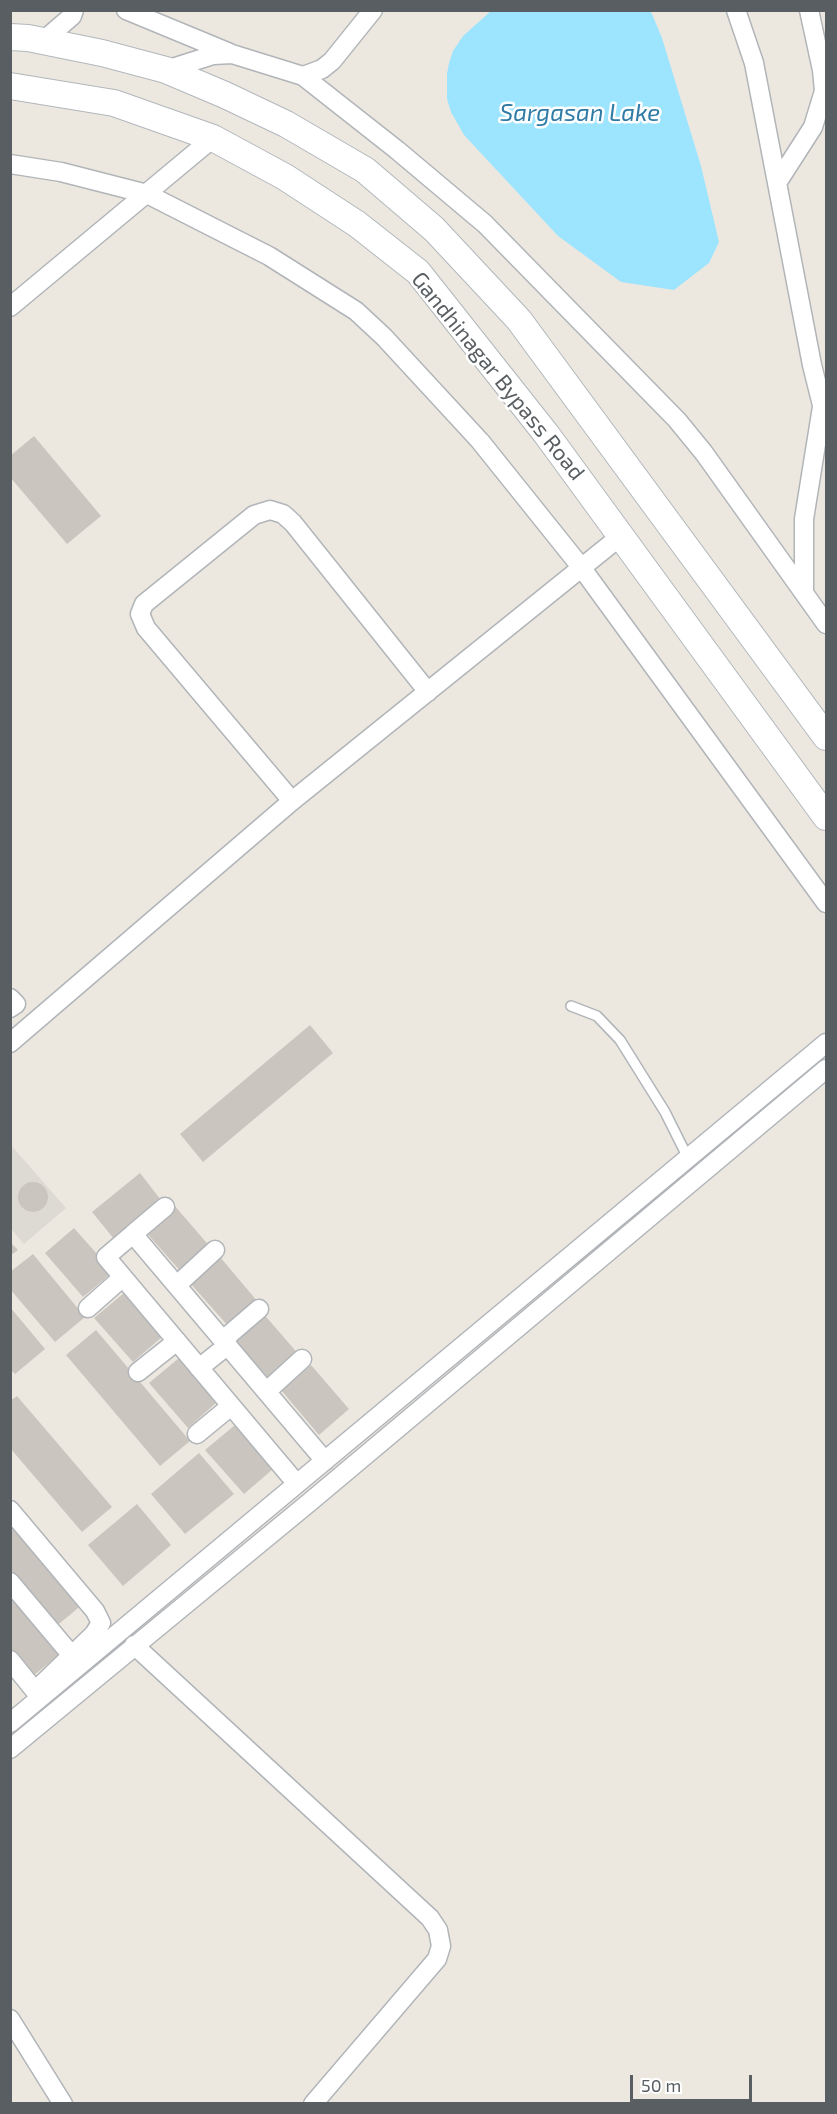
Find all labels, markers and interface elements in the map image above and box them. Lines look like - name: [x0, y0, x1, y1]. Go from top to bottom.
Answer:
- water label: Sargasan Lake: [500, 99, 660, 127]
- street label: Gandhinagar Bypass Road: [406, 267, 590, 485]
- scale bar: [633, 2063, 754, 2101]
- text: 50 m: [641, 2074, 681, 2096]

